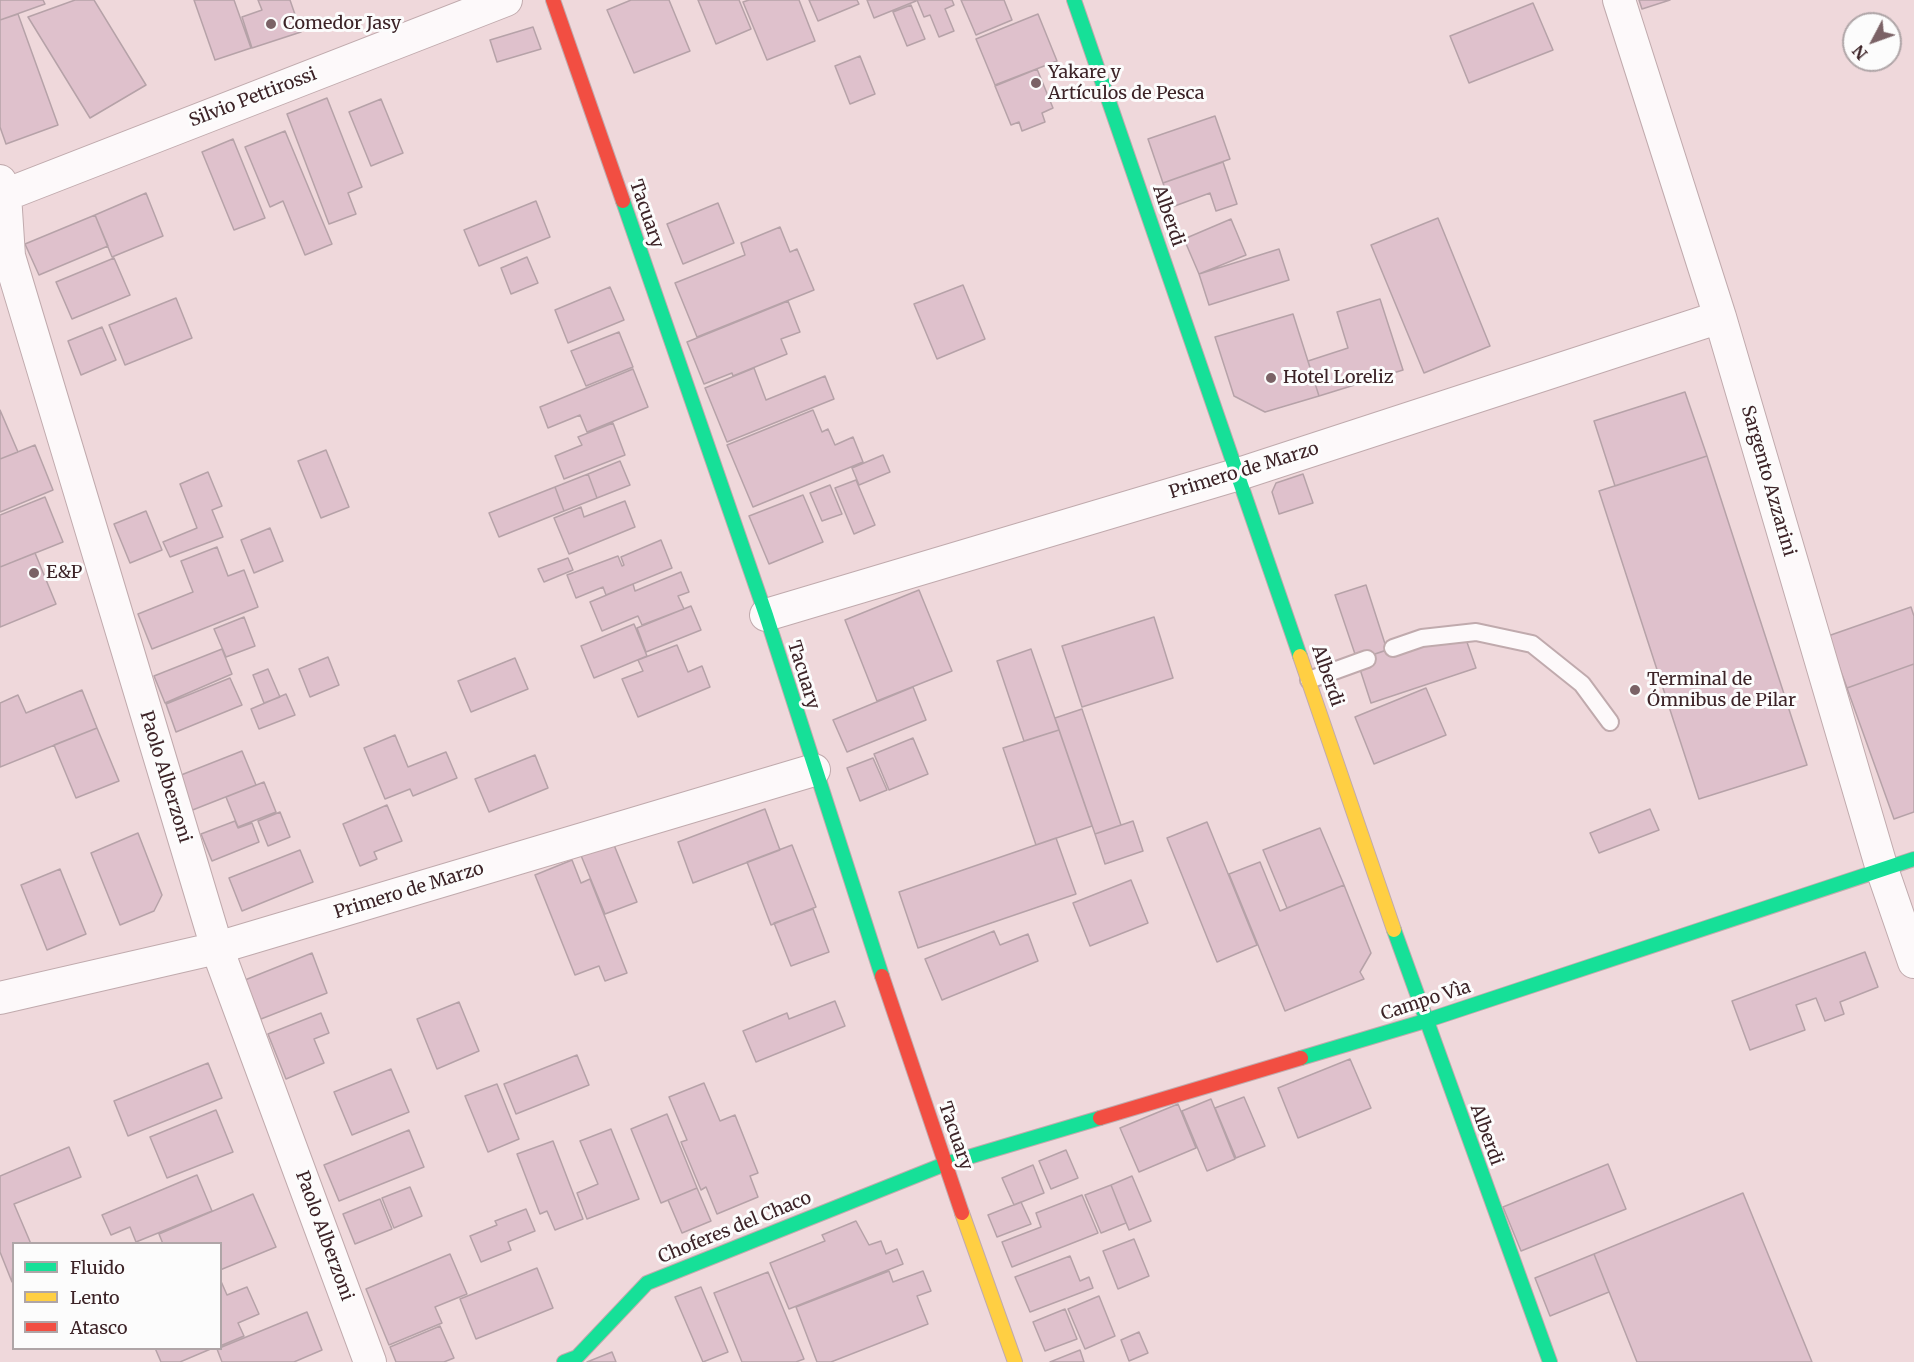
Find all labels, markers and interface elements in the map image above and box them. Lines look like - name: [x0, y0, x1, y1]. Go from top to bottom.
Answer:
- north arrow: [1842, 12, 1902, 72]
- place label: Comedor Jasy: [283, 13, 401, 35]
- marker: Comedor Jasy: [264, 17, 278, 31]
- text: N: [1848, 41, 1872, 64]
- place label: Yakare y Artículos de Pesca: [1048, 62, 1204, 104]
- street label: Silvio Pettirossi: [186, 64, 320, 132]
- marker: Yakare y Artículos de Pesca: [1029, 76, 1043, 90]
- street label: Tacuary: [624, 177, 668, 251]
- street label: Alberdi: [1147, 183, 1189, 249]
- place label: Hotel Loreliz: [1283, 367, 1393, 389]
- marker: Hotel Loreliz: [1264, 371, 1278, 385]
- street label: Sargento Azzarini: [1736, 403, 1800, 559]
- street label: Primero de Marzo: [1166, 438, 1322, 504]
- place label: E&P: [46, 562, 82, 584]
- marker: E&P: [27, 566, 41, 580]
- street label: Tacuary: [782, 638, 824, 712]
- street label: Alberdi: [1306, 643, 1348, 709]
- place label: Terminal de Ómnibus de Pilar: [1647, 669, 1796, 712]
- marker: Terminal de Ómnibus de Pilar: [1628, 683, 1642, 697]
- street label: Paolo Alberzoni: [135, 708, 195, 846]
- street label: Primero de Marzo: [331, 858, 487, 924]
- street label: Campo Vìa: [1378, 976, 1474, 1026]
- street label: Tacuary: [933, 1099, 977, 1173]
- street label: Alberdi: [1465, 1102, 1507, 1168]
- street label: Paolo Alberzoni: [290, 1168, 358, 1304]
- street label: Choferes del Chaco: [655, 1187, 815, 1269]
- legend: [12, 1242, 222, 1350]
- text: Fluido: [70, 1256, 125, 1279]
- text: Lento: [70, 1286, 120, 1309]
- text: Atasco: [70, 1316, 128, 1339]

